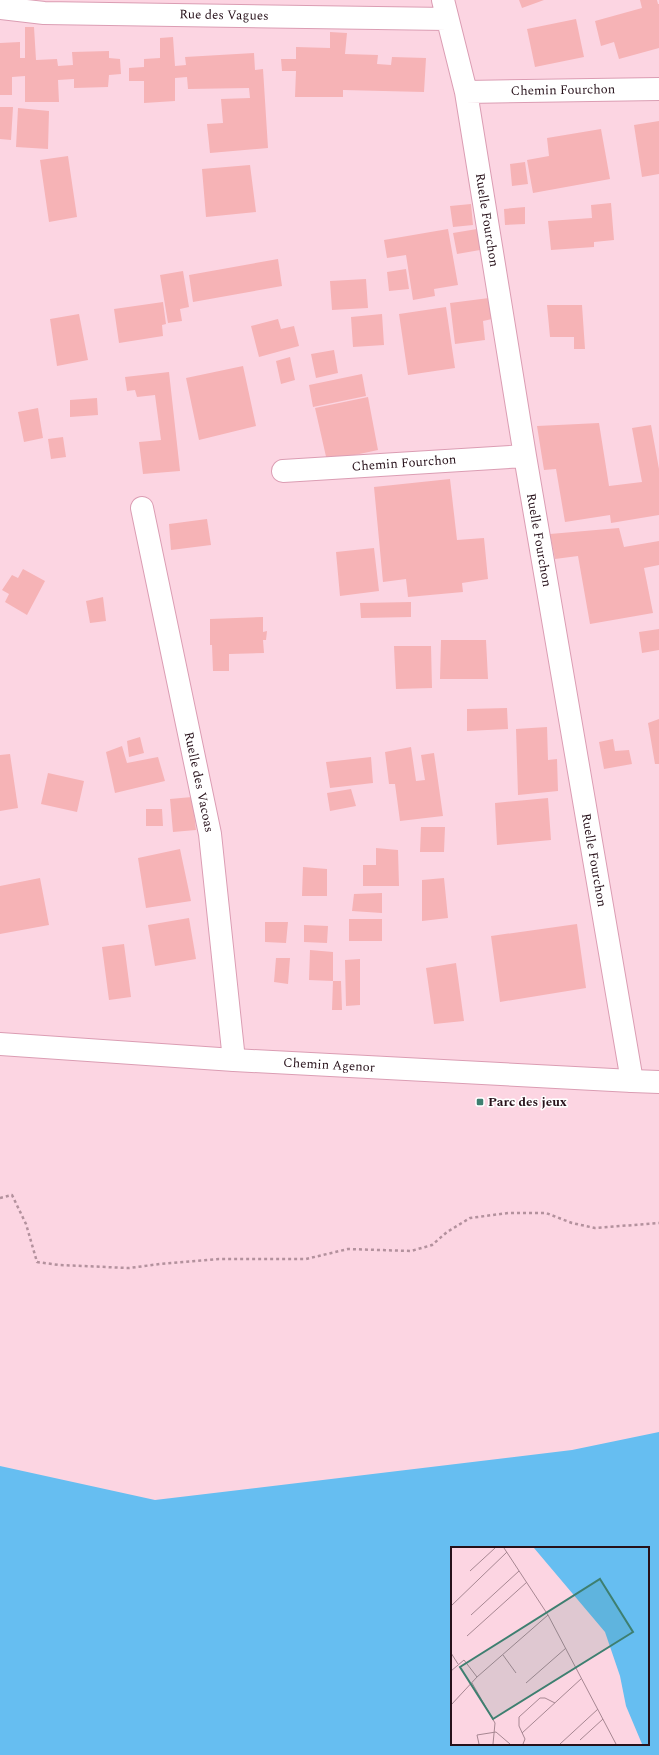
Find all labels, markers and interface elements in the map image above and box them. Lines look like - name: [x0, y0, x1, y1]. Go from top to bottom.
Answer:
- street label: Rue des Vagues: [179, 4, 269, 26]
- street label: Chemin Fourchon: [510, 79, 616, 101]
- street label: Ruelle Fourchon: [470, 172, 504, 269]
- street label: Chemin Fourchon: [351, 449, 457, 477]
- street label: Ruelle Fourchon: [521, 492, 557, 589]
- street label: Ruelle des Vacoas: [179, 730, 219, 834]
- street label: Ruelle Fourchon: [576, 812, 612, 909]
- street label: Chemin Agenor: [283, 1053, 375, 1077]
- place label: Parc des jeux: [488, 1092, 567, 1112]
- marker: Parc des jeux: [475, 1097, 485, 1107]
- inset map: [451, 1547, 649, 1745]

